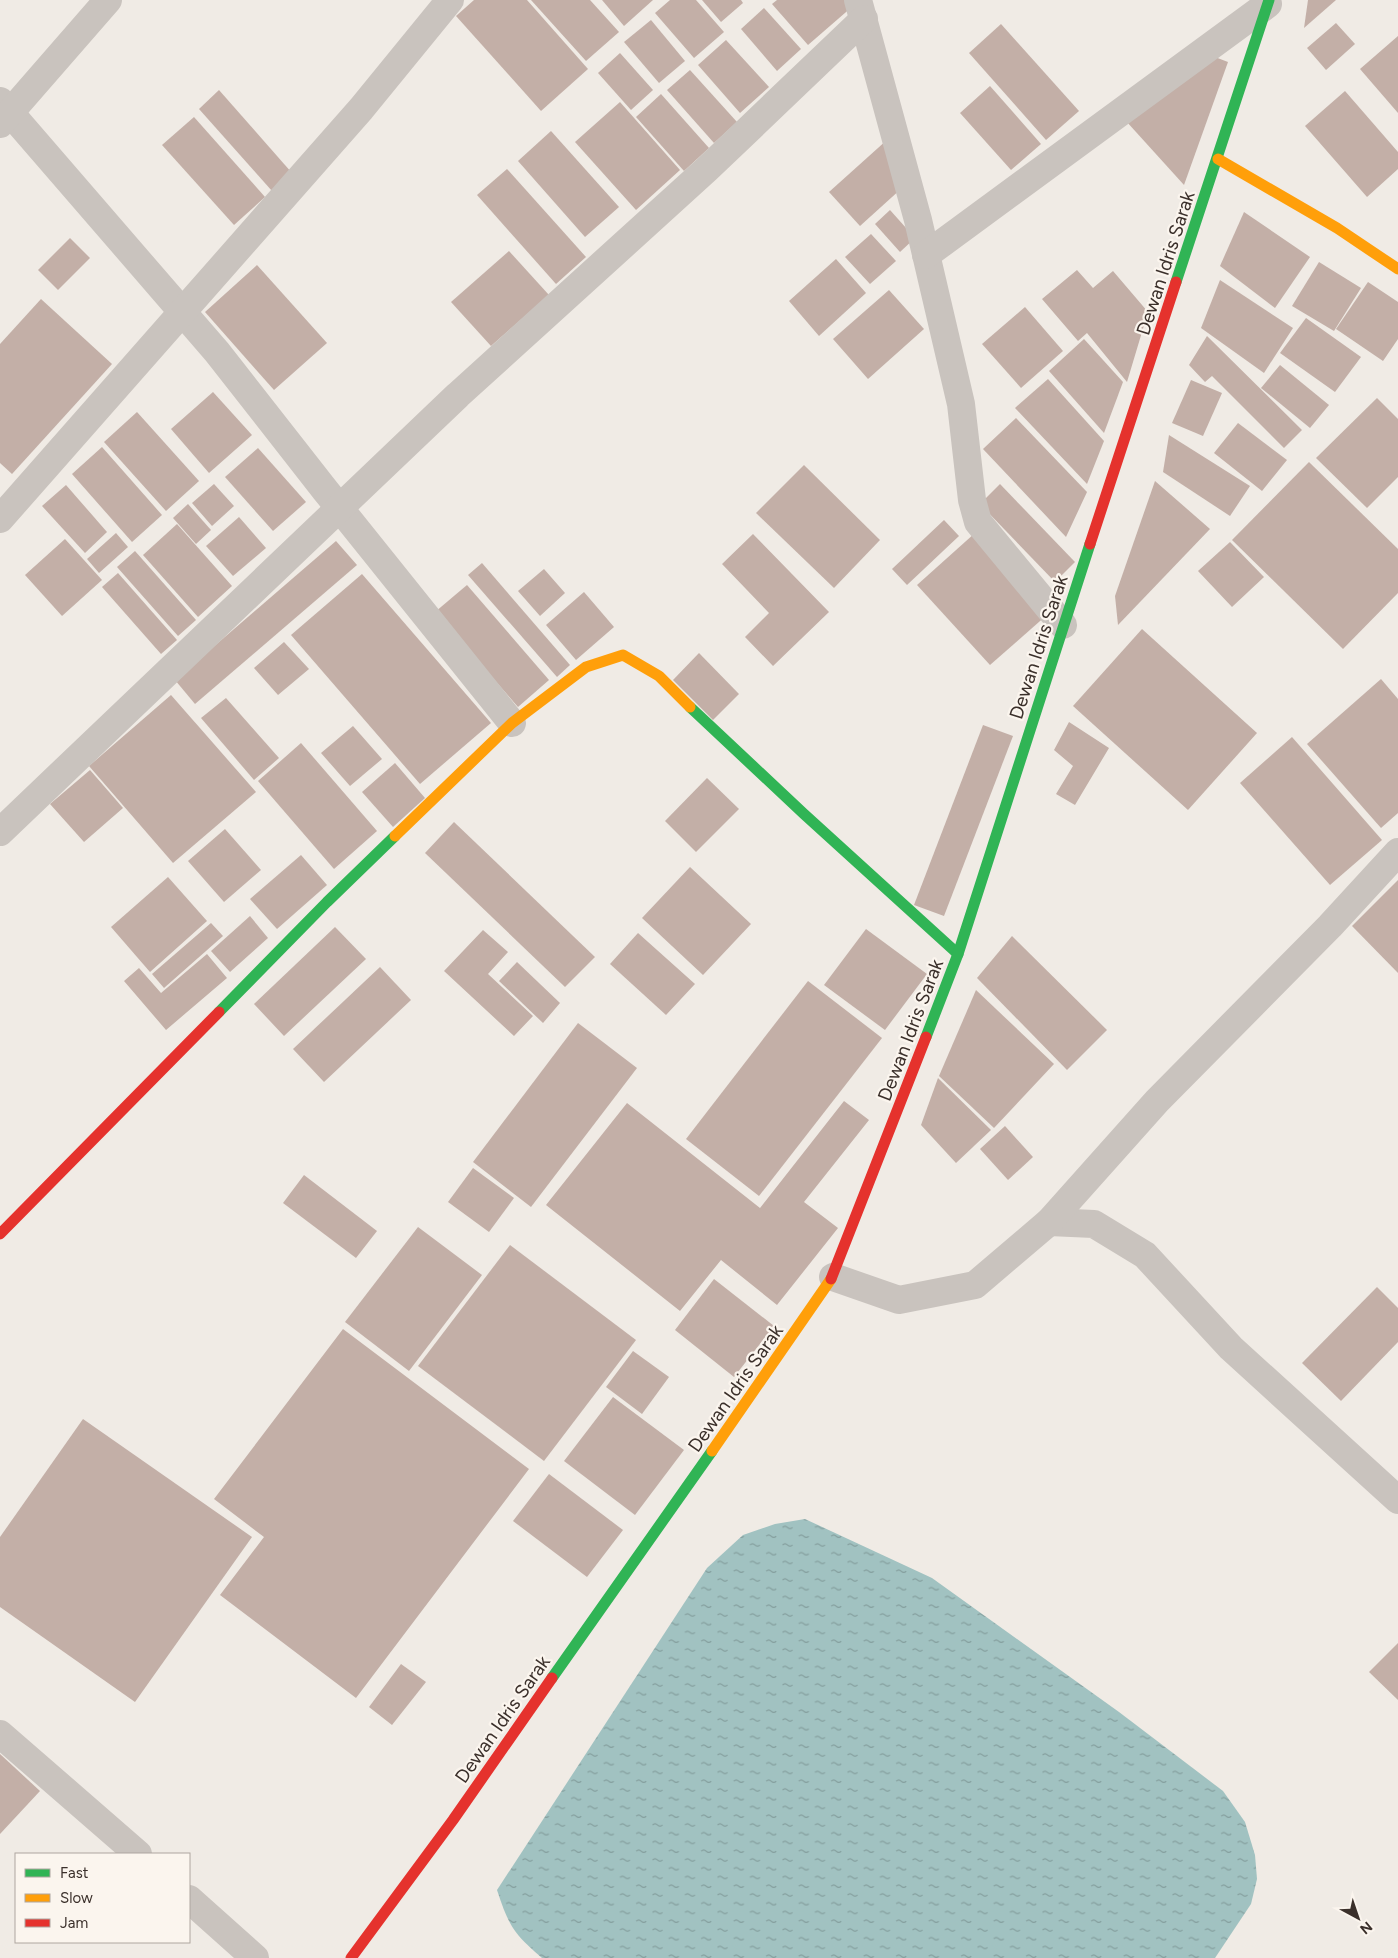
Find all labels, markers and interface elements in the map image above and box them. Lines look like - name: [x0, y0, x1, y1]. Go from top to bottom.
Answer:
- street label: Dewan Idris Sarak: [1131, 187, 1200, 338]
- street label: Dewan Idris Sarak: [1004, 571, 1073, 722]
- street label: Dewan Idris Sarak: [873, 955, 948, 1104]
- street label: Dewan Idris Sarak: [683, 1320, 788, 1456]
- street label: Dewan Idris Sarak: [450, 1651, 555, 1787]
- legend: [15, 1853, 190, 1943]
- text: Fast: [60, 1864, 89, 1882]
- text: Slow: [60, 1889, 93, 1907]
- north arrow: [1333, 1893, 1383, 1943]
- text: Jam: [60, 1914, 88, 1932]
- text: N: [1356, 1918, 1376, 1938]

